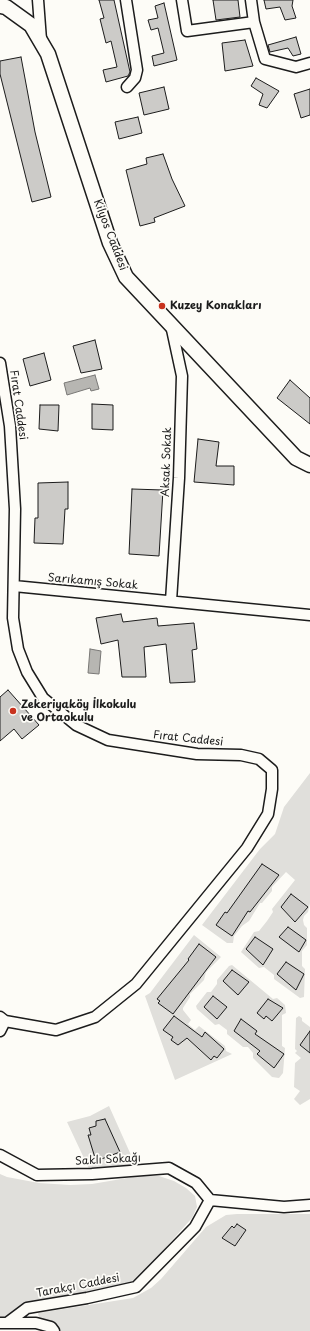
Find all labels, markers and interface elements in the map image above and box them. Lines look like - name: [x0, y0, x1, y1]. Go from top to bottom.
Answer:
- street label: Kilyos Caddesi: [90, 197, 130, 273]
- place label: Kuzey Konakları: [170, 299, 262, 313]
- marker: Kuzey Konakları: [157, 301, 167, 311]
- street label: Fırat Caddesi: [7, 369, 29, 441]
- street label: Aksak Sokak: [159, 427, 175, 497]
- street label: Sarıkamış Sokak: [47, 571, 139, 593]
- place label: Zekeriyaköy İlkokulu ve Ortaokulu: [21, 698, 136, 724]
- marker: Zekeriyaköy İlkokulu ve Ortaokulu: [8, 706, 18, 716]
- street label: Fırat Caddesi: [152, 729, 224, 749]
- street label: Saklı Sokağı: [75, 1152, 141, 1168]
- street label: Tarakçı Caddesi: [35, 1271, 121, 1301]

